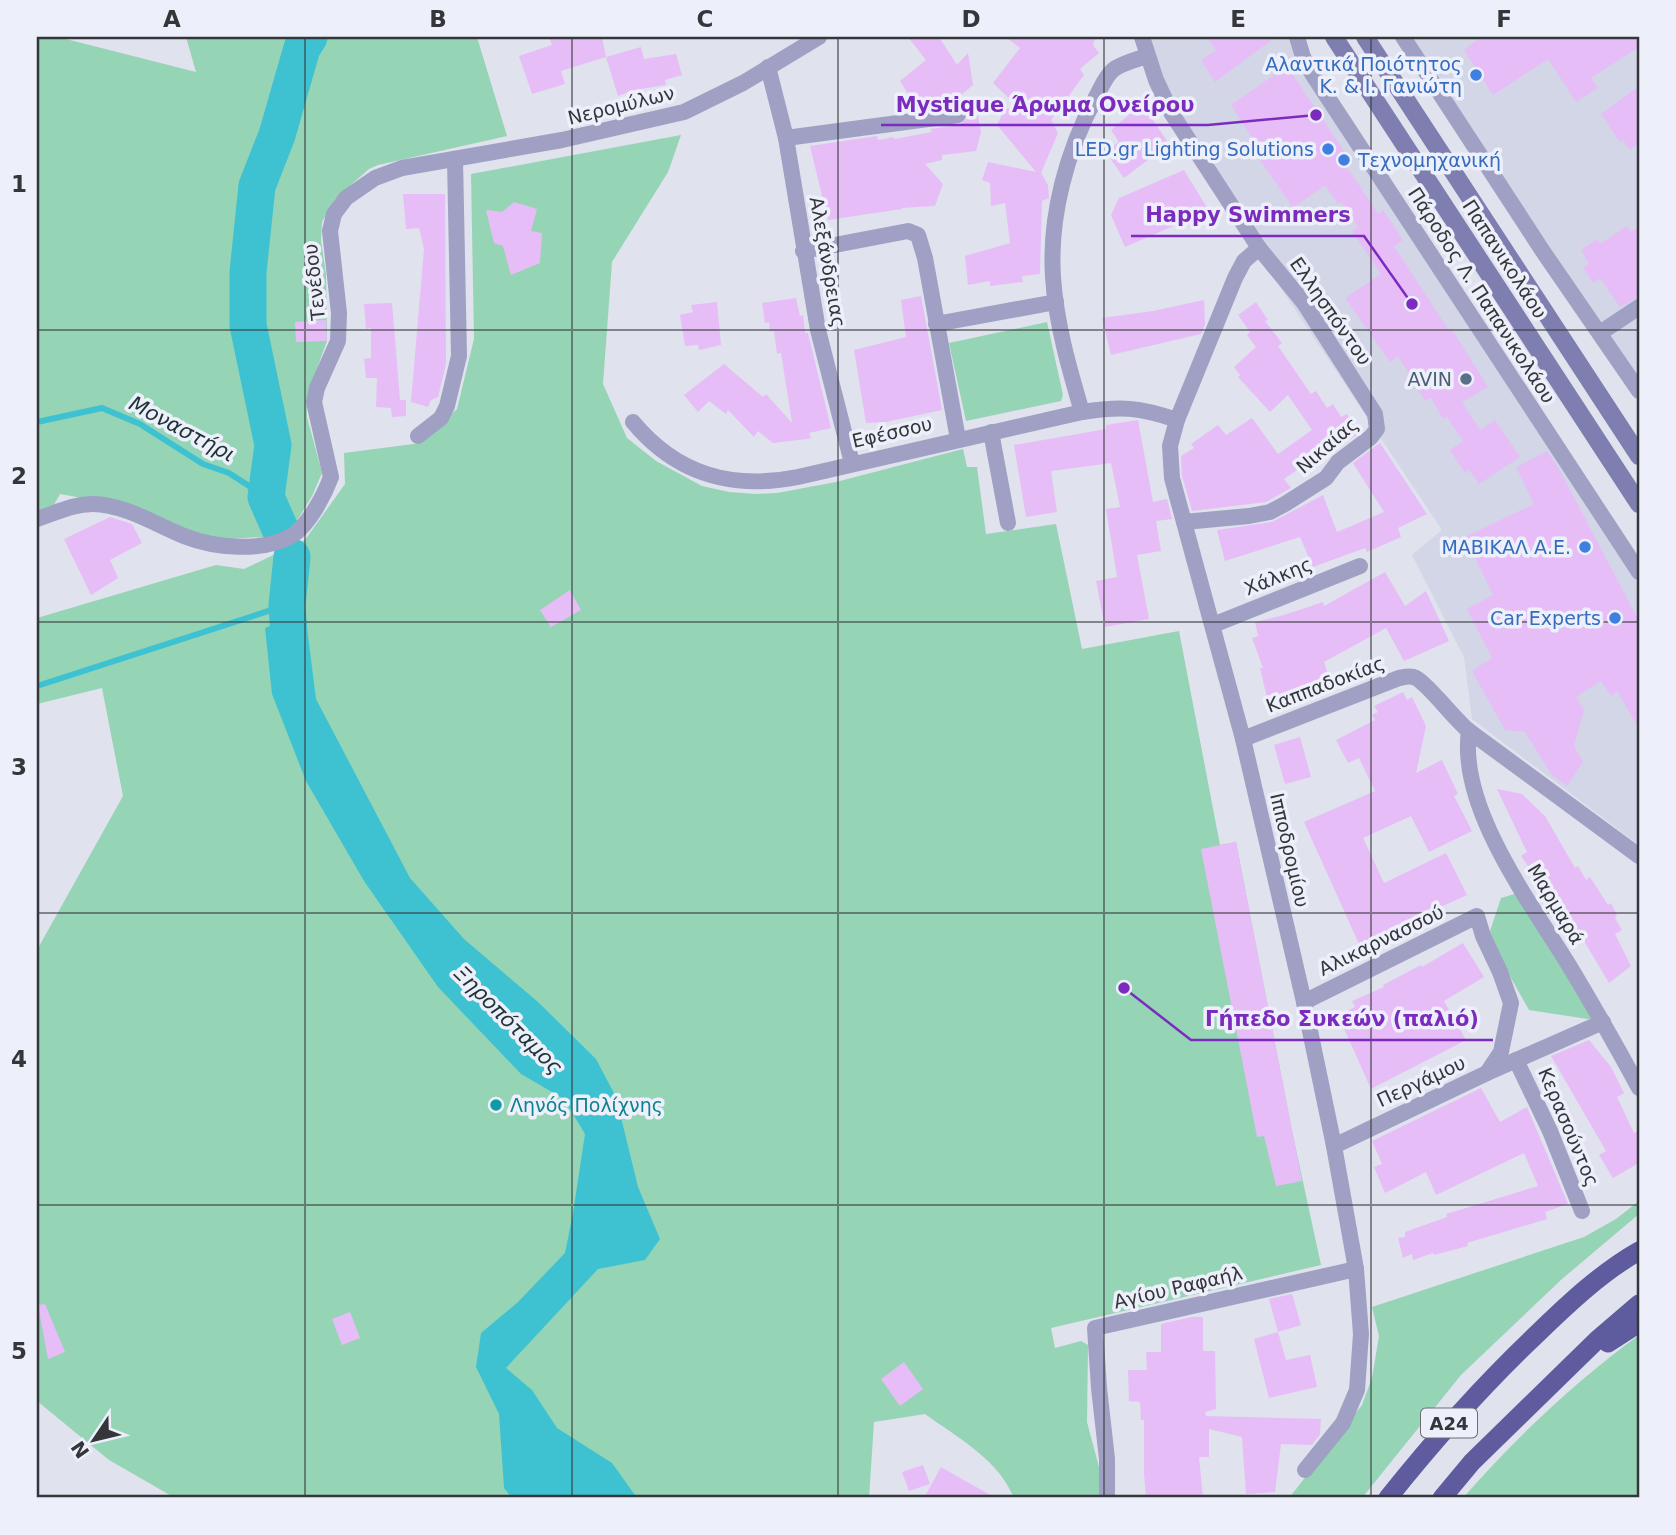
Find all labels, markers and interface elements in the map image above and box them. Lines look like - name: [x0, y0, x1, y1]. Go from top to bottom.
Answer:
- text: A: [163, 6, 181, 32]
- text: B: [429, 6, 447, 32]
- text: C: [697, 6, 713, 32]
- text: D: [961, 6, 981, 32]
- text: E: [1230, 6, 1246, 32]
- text: F: [1496, 6, 1512, 32]
- place label: Αλαντικά Ποιότητος Κ. & Ι. Γανιώτη: [1265, 53, 1462, 97]
- marker: Αλαντικά Ποιότητος Κ. & Ι. Γανιώτη: [1468, 67, 1484, 83]
- street label: Νερομύλων: [565, 81, 677, 129]
- callout: Mystique Άρωμα Ονείρου: [881, 83, 1208, 125]
- text: Mystique Άρωμα Ονείρου: [896, 93, 1194, 117]
- place label: LED.gr Lighting Solutions: [1075, 138, 1314, 160]
- marker: LED.gr Lighting Solutions: [1320, 141, 1336, 157]
- place label: Τεχνομηχανική: [1357, 149, 1501, 171]
- marker: Τεχνομηχανική: [1336, 152, 1352, 168]
- text: 1: [11, 171, 27, 197]
- street label: Πάροδος Λ. Παπανικολάου: [1404, 183, 1560, 407]
- callout: Happy Swimmers: [1131, 194, 1364, 236]
- street label: Αλεξάνδρειας: [806, 195, 850, 329]
- street label: Παπανικολάου: [1458, 196, 1552, 322]
- text: Happy Swimmers: [1145, 203, 1351, 227]
- street label: Τενέδου: [299, 243, 329, 322]
- street label: Ελλησπόντου: [1286, 253, 1376, 369]
- place label: AVIN: [1407, 368, 1452, 390]
- marker: AVIN: [1458, 371, 1474, 387]
- water label: Μοναστήρι: [125, 391, 239, 467]
- street label: Εφέσσου: [850, 412, 934, 452]
- street label: Νικαίας: [1292, 412, 1362, 478]
- text: 2: [11, 463, 27, 489]
- place label: ΜΑΒΙΚΑΛ Α.Ε.: [1441, 536, 1571, 558]
- marker: ΜΑΒΙΚΑΛ Α.Ε.: [1577, 539, 1593, 555]
- street label: Χάλκης: [1241, 552, 1315, 600]
- place label: Car Experts: [1490, 607, 1601, 629]
- marker: Car Experts: [1607, 610, 1623, 626]
- street label: Καππαδοκίας: [1263, 651, 1387, 717]
- text: 3: [11, 754, 27, 780]
- street label: Ιπποδρομίου: [1266, 791, 1314, 909]
- street label: Μαρμαρά: [1523, 860, 1589, 948]
- street label: Αλικαρνασσού: [1315, 900, 1447, 980]
- water label: Ξηροπόταμος: [449, 961, 567, 1079]
- callout: Γήπεδο Συκεών (παλιό): [1191, 998, 1493, 1040]
- text: Γήπεδο Συκεών (παλιό): [1205, 1007, 1479, 1031]
- text: 4: [11, 1046, 27, 1072]
- street label: Περγάμου: [1373, 1051, 1469, 1111]
- street label: Κερασούντος: [1534, 1064, 1604, 1190]
- place label: Ληνός Πολίχνης: [510, 1094, 663, 1116]
- marker: Ληνός Πολίχνης: [488, 1097, 504, 1113]
- street label: Αγίου Ραφαήλ: [1111, 1261, 1245, 1313]
- text: 5: [11, 1338, 27, 1364]
- north arrow: [60, 1406, 130, 1476]
- road number: Α24: [1421, 1408, 1477, 1438]
- text: N: [67, 1437, 94, 1463]

